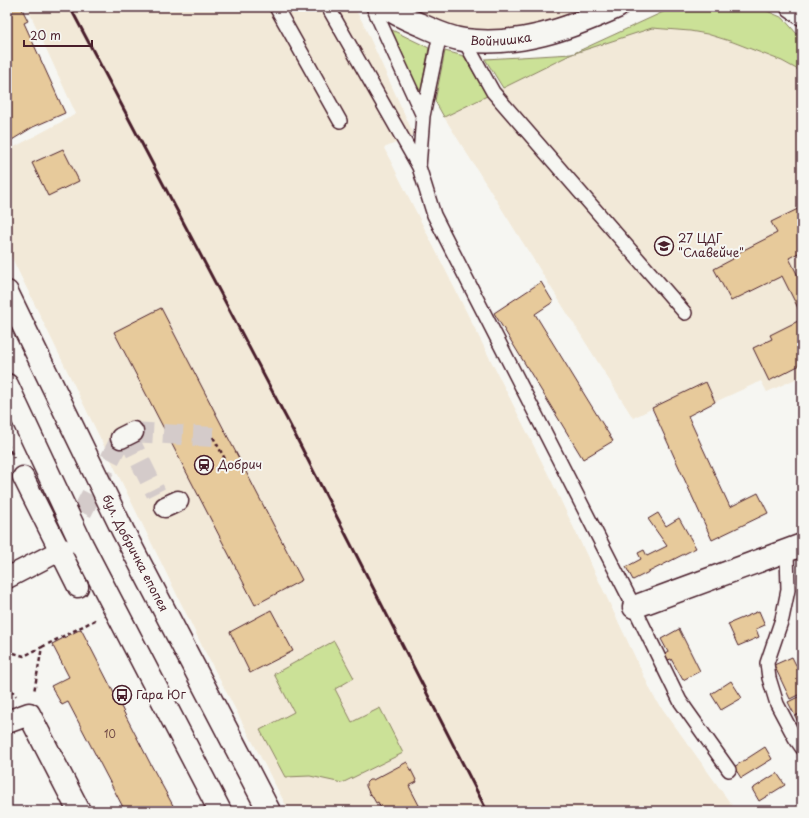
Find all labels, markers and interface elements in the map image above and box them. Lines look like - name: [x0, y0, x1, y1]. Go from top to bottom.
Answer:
- scale bar: [24, 22, 92, 48]
- text: 20 m: [30, 26, 61, 44]
- street label: Войнишка: [470, 27, 533, 50]
- place label: 27 ЦДГ "Славейче": [678, 229, 744, 261]
- school or university icon: 27 ЦДГ "Славейче": [653, 235, 675, 257]
- station icon: Добрич: [193, 454, 215, 476]
- place label: Добрич: [217, 455, 262, 473]
- street label: бул. Добричка епопея: [99, 491, 174, 615]
- bus stop icon: Гара Юг: [111, 684, 133, 706]
- place label: Гара Юг: [136, 685, 186, 703]
- house number: 10: [104, 726, 116, 741]

